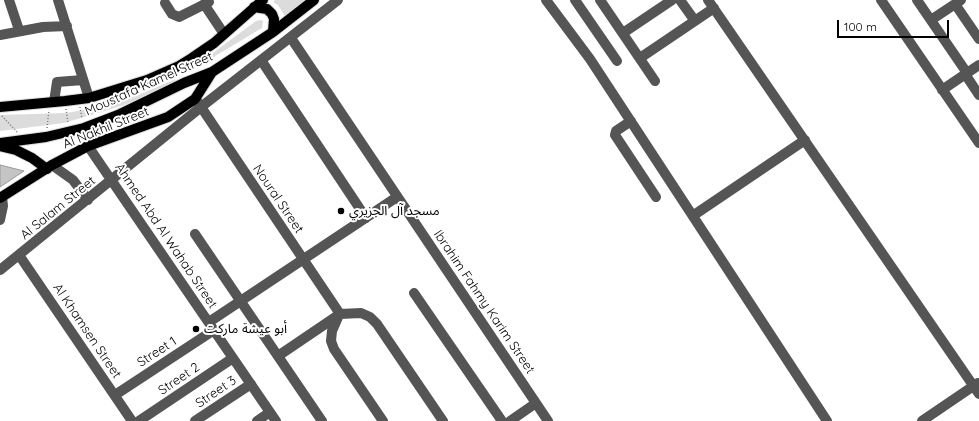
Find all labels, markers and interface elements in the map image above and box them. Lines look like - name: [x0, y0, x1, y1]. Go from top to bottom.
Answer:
- scale bar: [839, 12, 951, 38]
- text: 100 m: [844, 19, 877, 34]
- street label: Moustafa Kamel Street: [83, 49, 215, 119]
- street label: Al Nakhil Street: [61, 104, 151, 152]
- street label: Ahmed Abd Al Wahab Street: [112, 160, 220, 312]
- street label: Noural Street: [249, 162, 307, 236]
- street label: Al Salam Street: [17, 173, 99, 243]
- place label: مسجد آل الجزيري: [349, 203, 440, 219]
- marker: مسجد آل الجزيري: [336, 206, 346, 216]
- street label: Ibrahim Fahmy Karim Street: [430, 227, 538, 377]
- street label: Al Khamsen Street: [50, 281, 124, 381]
- place label: أبو عيشة ماركت: [204, 321, 287, 337]
- marker: أبو عيشة ماركت: [191, 324, 201, 334]
- street label: Street 1: [134, 334, 180, 370]
- street label: Street 2: [155, 360, 203, 398]
- street label: Street 3: [193, 373, 239, 411]

